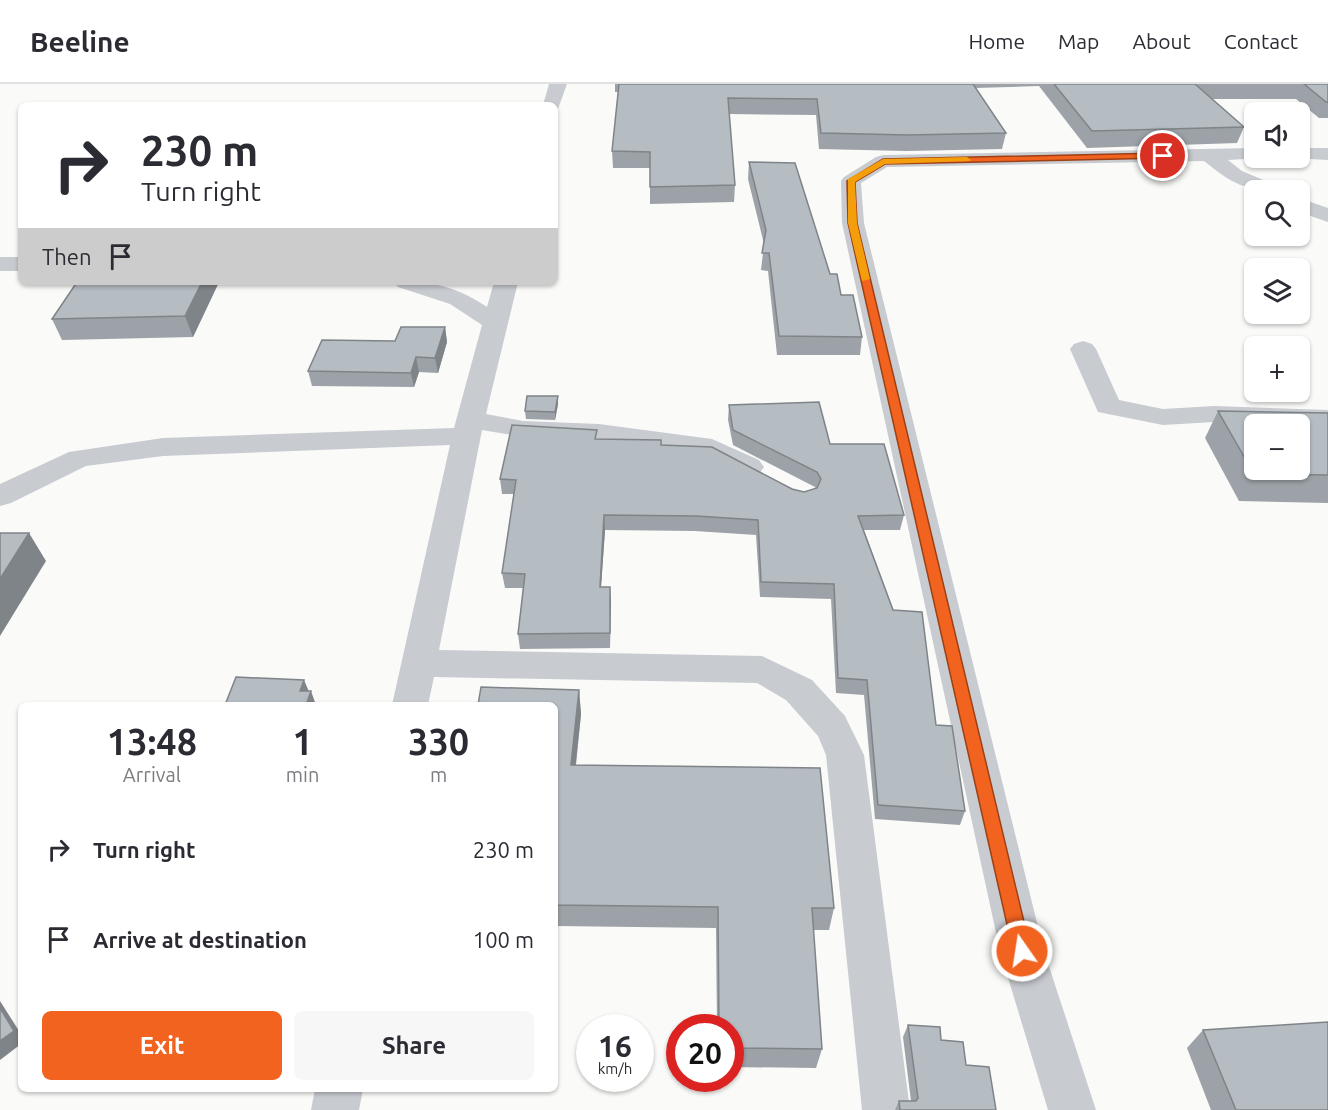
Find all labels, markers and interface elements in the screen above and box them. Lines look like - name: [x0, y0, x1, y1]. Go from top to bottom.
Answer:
- text: Beeline: [30, 26, 130, 57]
- text: Home: [968, 29, 1025, 53]
- text: Map: [1058, 29, 1099, 53]
- text: About: [1132, 29, 1191, 53]
- text: Contact: [1224, 29, 1298, 53]
- map controls: [1244, 102, 1310, 480]
- button: sound: [1244, 102, 1310, 168]
- icon: right: [42, 126, 120, 204]
- text: 230 m: [141, 127, 258, 174]
- pin: [1137, 130, 1188, 181]
- icon: arrive: [1146, 139, 1179, 172]
- text: Turn right: [141, 176, 261, 206]
- button: search: [1244, 180, 1310, 246]
- icon: arrive: [104, 240, 137, 273]
- text: Then: [42, 244, 92, 269]
- button: layers: [1244, 258, 1310, 324]
- button: +: [1244, 336, 1310, 402]
- button: −: [1244, 414, 1310, 480]
- text: 13:48: [107, 721, 197, 762]
- text: 1: [292, 721, 313, 762]
- text: 330: [408, 721, 469, 762]
- text: Arrival: [123, 763, 181, 786]
- text: min: [286, 763, 319, 786]
- text: m: [430, 763, 447, 786]
- icon: right: [42, 833, 75, 866]
- text: Turn right: [93, 837, 195, 862]
- text: 230 m: [473, 837, 534, 862]
- position arrow: [990, 919, 1054, 983]
- icon: arrive: [42, 923, 75, 956]
- text: Arrive at destination: [93, 927, 307, 952]
- text: 100 m: [473, 927, 534, 952]
- button: Exit: [42, 1011, 282, 1080]
- button: Share: [294, 1011, 534, 1080]
- speed limit sign: 20: [666, 1014, 744, 1092]
- text: 16: [598, 1029, 632, 1063]
- text: km/h: [598, 1060, 632, 1077]

